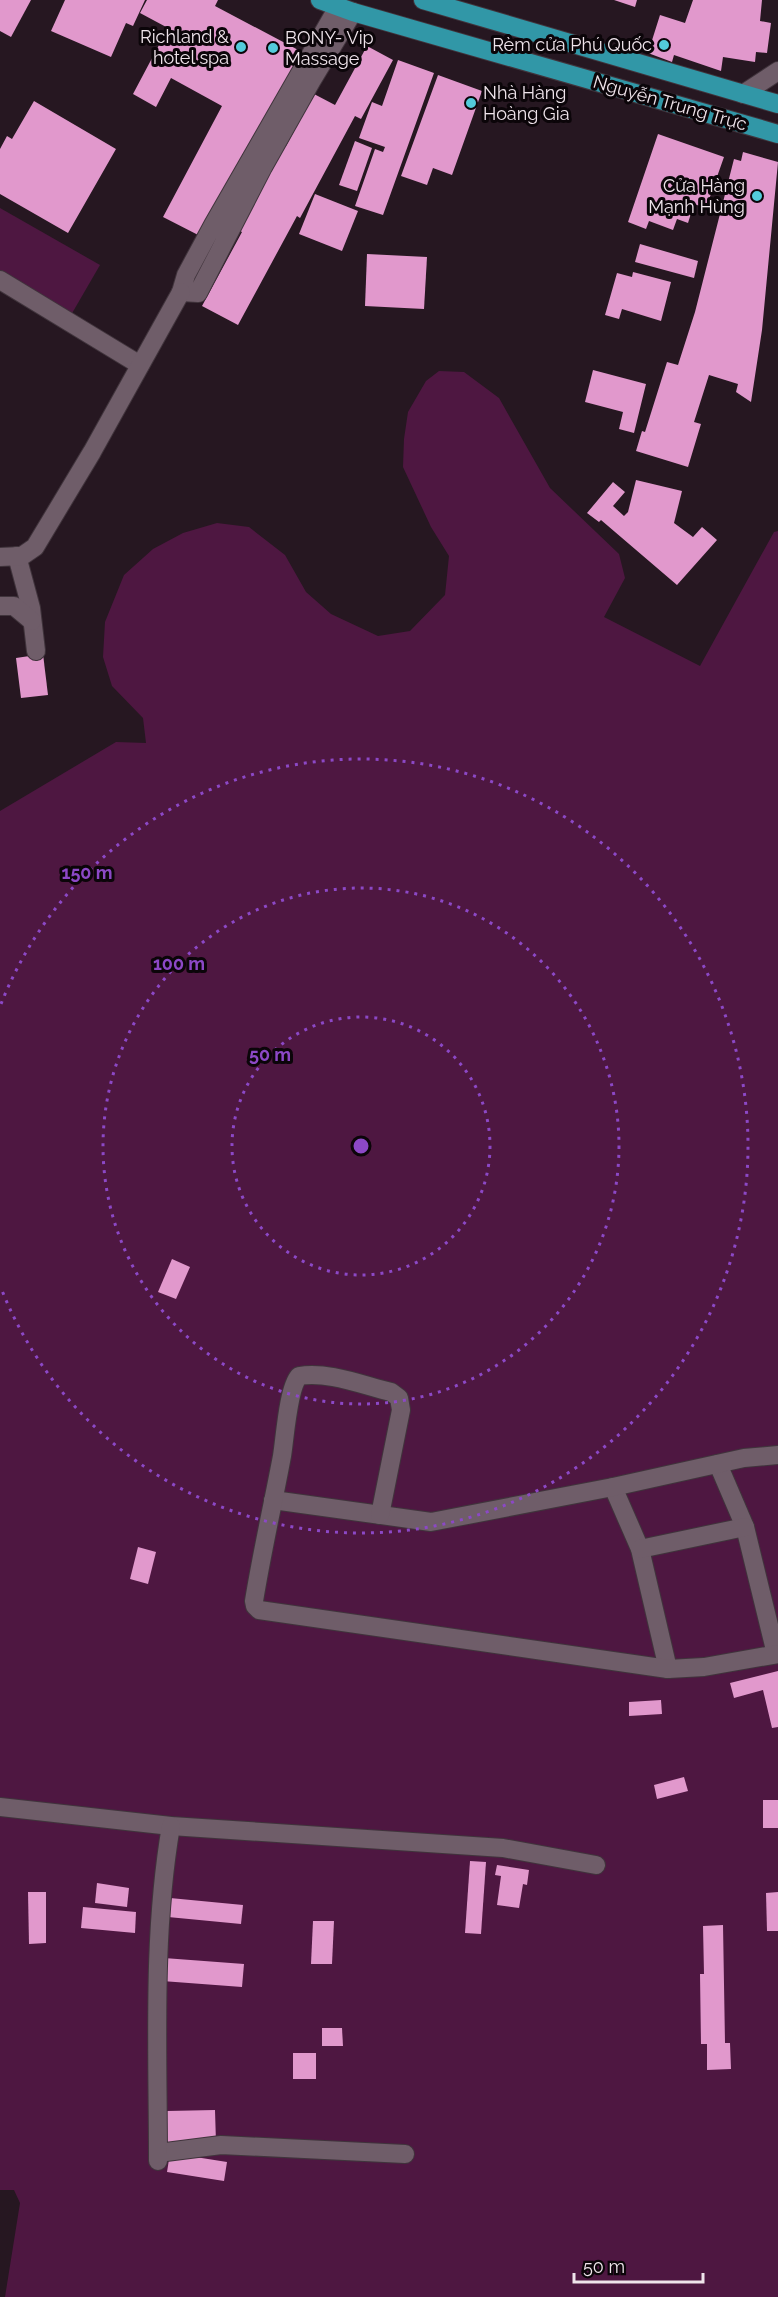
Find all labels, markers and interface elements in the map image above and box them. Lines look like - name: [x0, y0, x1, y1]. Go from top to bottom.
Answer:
- place label: Richland & hotel spa: [140, 26, 229, 68]
- place label: BONY- Vip Massage: [285, 27, 374, 69]
- place label: Rèm cửa Phú Quốc: [492, 34, 652, 55]
- marker: Rèm cửa Phú Quốc: [657, 38, 671, 52]
- marker: Richland & hotel spa: [234, 40, 248, 54]
- marker: BONY- Vip Massage: [266, 41, 280, 55]
- street label: Nguyễn Trung Trực: [591, 71, 749, 135]
- place label: Nhà Hàng Hoàng Gia: [483, 82, 569, 124]
- marker: Nhà Hàng Hoàng Gia: [464, 96, 478, 110]
- place label: Cửa Hàng Mạnh Hùng: [648, 175, 745, 217]
- marker: Cửa Hàng Mạnh Hùng: [750, 189, 764, 203]
- text: 150 m: [62, 862, 113, 883]
- text: 100 m: [153, 953, 205, 974]
- text: 50 m: [249, 1044, 291, 1065]
- centre of rings: [351, 1136, 371, 1156]
- scale bar: [574, 2246, 703, 2284]
- text: 50 m: [583, 2256, 625, 2277]

